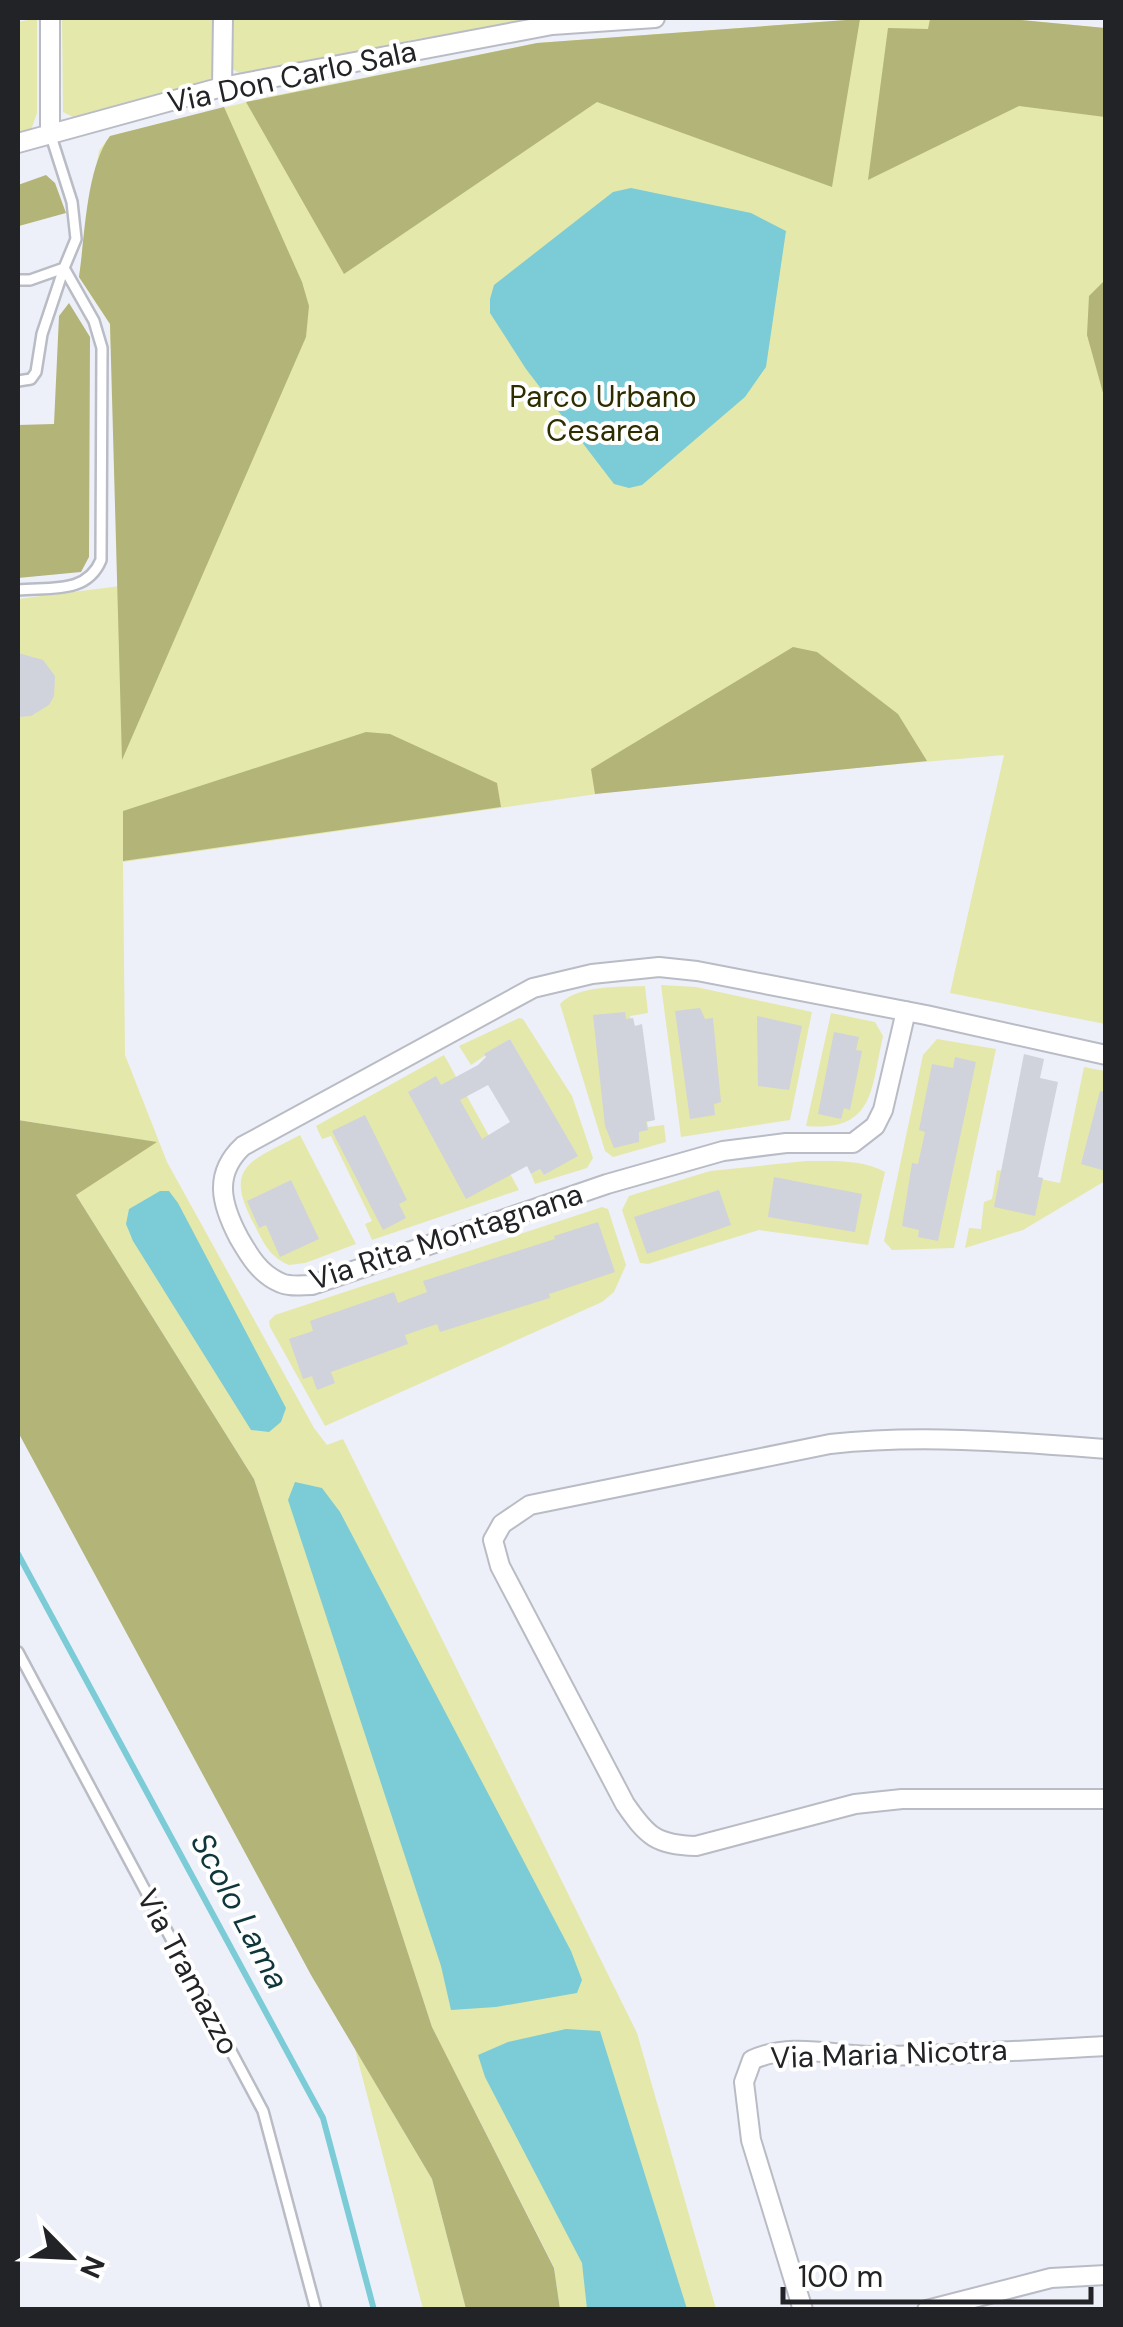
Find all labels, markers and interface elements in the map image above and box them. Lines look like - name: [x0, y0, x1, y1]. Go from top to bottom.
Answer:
- street label: Via Don Carlo Sala: [164, 31, 420, 122]
- park label: Parco Urbano Cesarea: [509, 377, 697, 450]
- street label: Via Rita Montagnana: [304, 1174, 587, 1299]
- water label: Scolo Lama: [181, 1825, 299, 1997]
- street label: Via Tramazzo: [128, 1882, 248, 2061]
- street label: Via Maria Nicotra: [770, 2030, 1008, 2077]
- north arrow: [20, 2207, 120, 2307]
- scale bar: [783, 2242, 1090, 2304]
- text: N: [71, 2250, 113, 2284]
- text: 100 m: [798, 2257, 883, 2296]

